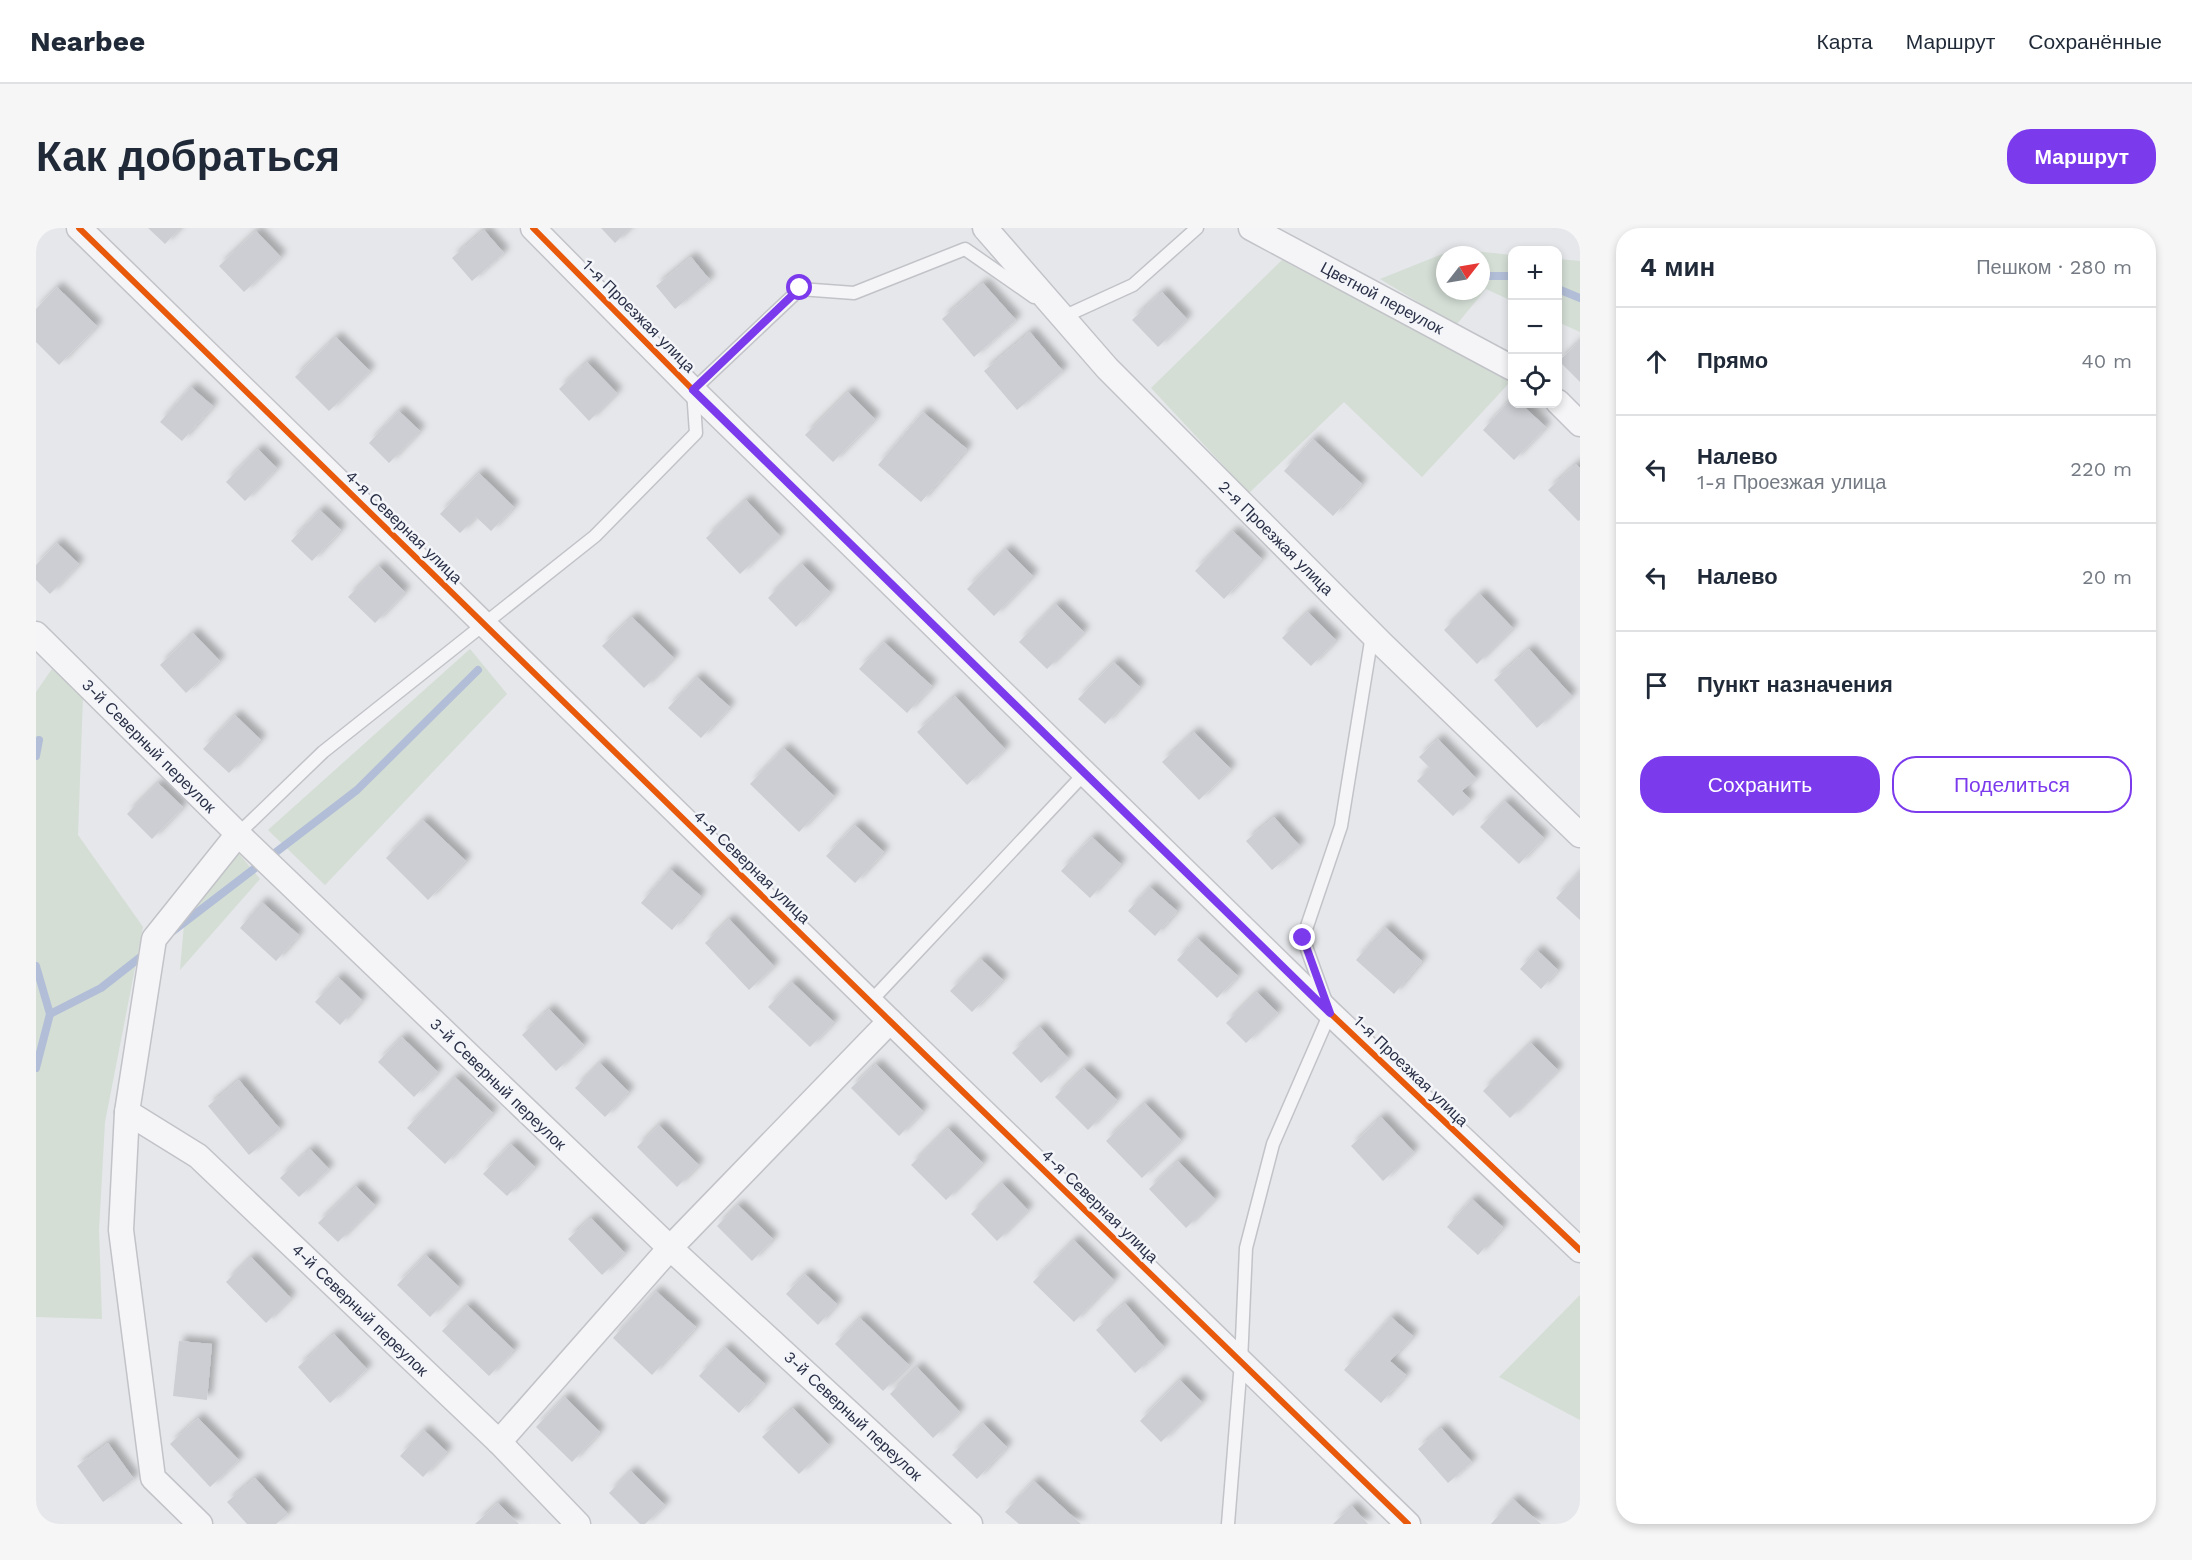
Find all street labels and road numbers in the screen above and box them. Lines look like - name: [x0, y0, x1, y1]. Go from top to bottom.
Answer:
- street label: 1-я Проезжая улица: [579, 256, 699, 376]
- street label: Цветной переулок: [1317, 258, 1447, 339]
- street label: 4-я Северная улица: [342, 467, 466, 588]
- street label: 2-я Проезжая улица: [1215, 477, 1337, 599]
- street label: 3-й Северный переулок: [78, 675, 221, 818]
- street label: 4-я Северная улица: [690, 807, 814, 928]
- street label: 1-я Проезжая улица: [1350, 1012, 1472, 1130]
- street label: 3-й Северный переулок: [426, 1014, 571, 1155]
- street label: 4-я Северная улица: [1038, 1146, 1162, 1267]
- street label: 4-й Северный переулок: [288, 1240, 433, 1381]
- street label: 3-й Северный переулок: [780, 1347, 927, 1485]

